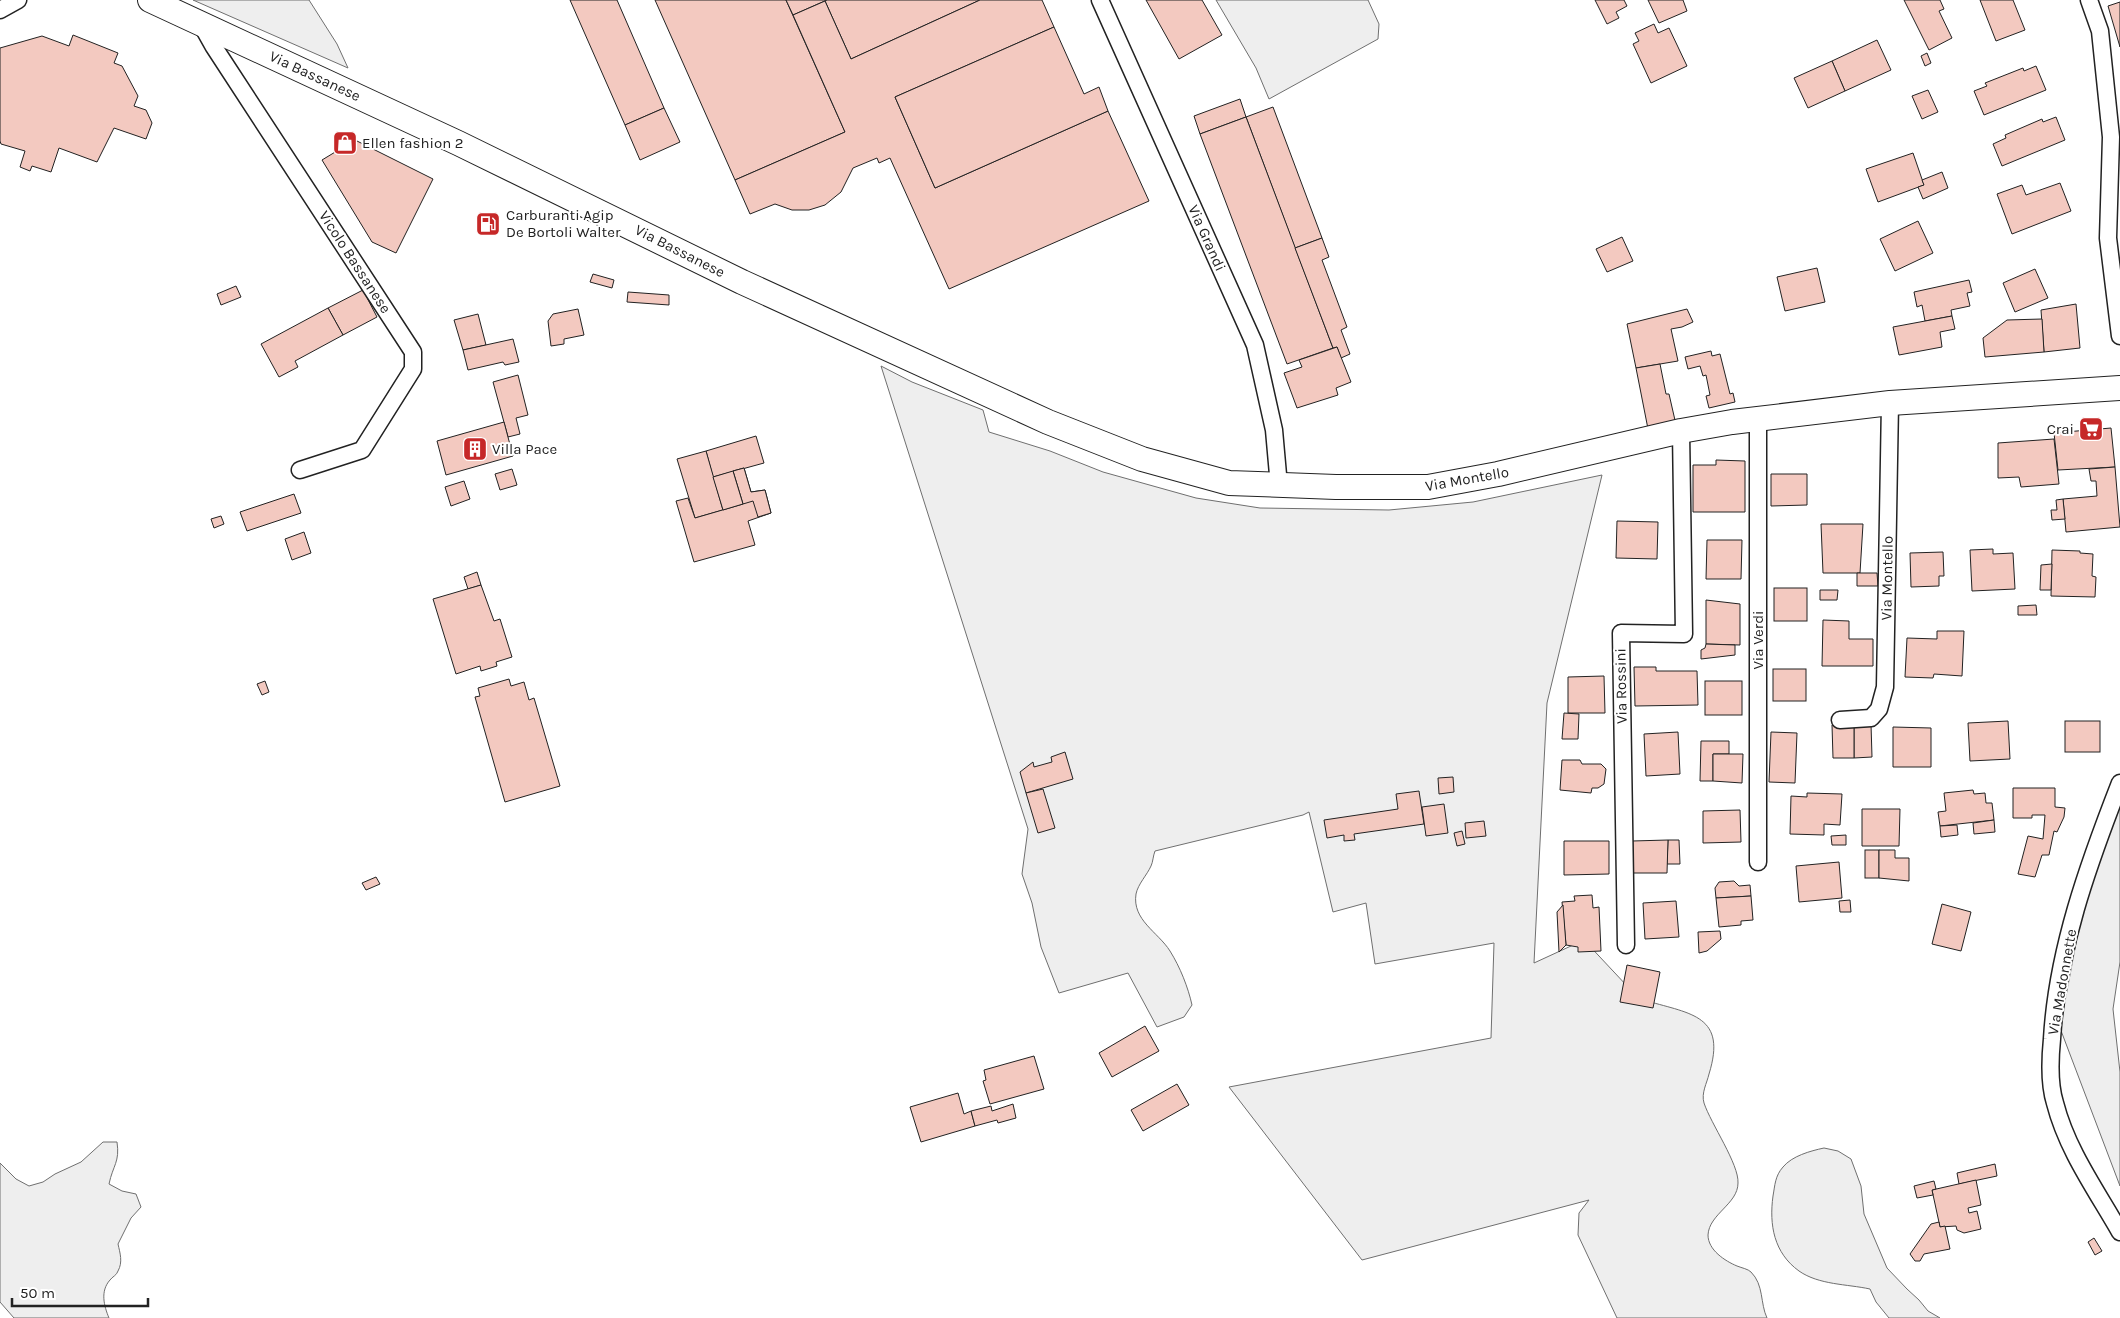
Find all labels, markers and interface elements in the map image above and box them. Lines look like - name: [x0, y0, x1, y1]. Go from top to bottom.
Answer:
- street label: Via Bassanese: [266, 47, 364, 105]
- shop icon: Ellen fashion 2: [332, 130, 358, 156]
- place label: Ellen fashion 2: [362, 134, 463, 152]
- street label: Via Grandi: [1184, 202, 1230, 274]
- place label: Carburanti Agip De Bortoli Walter: [506, 206, 621, 241]
- street label: Vicolo Bassanese: [315, 207, 395, 317]
- fuel station icon: Carburanti Agip De Bortoli Walter: [475, 211, 501, 237]
- street label: Via Bassanese: [632, 221, 728, 281]
- supermarket icon: Crai: [2078, 416, 2104, 442]
- place label: Crai: [2047, 420, 2074, 438]
- building icon: Villa Pace: [462, 436, 488, 462]
- place label: Villa Pace: [492, 440, 557, 458]
- street label: Via Montello: [1424, 463, 1510, 495]
- street label: Via Montello: [1877, 536, 1897, 620]
- street label: Via Verdi: [1749, 610, 1767, 670]
- street label: Via Rossini: [1611, 648, 1631, 724]
- street label: Via Madonnette: [2044, 927, 2080, 1037]
- scale bar: [12, 1276, 149, 1308]
- text: 50 m: [20, 1284, 55, 1302]

